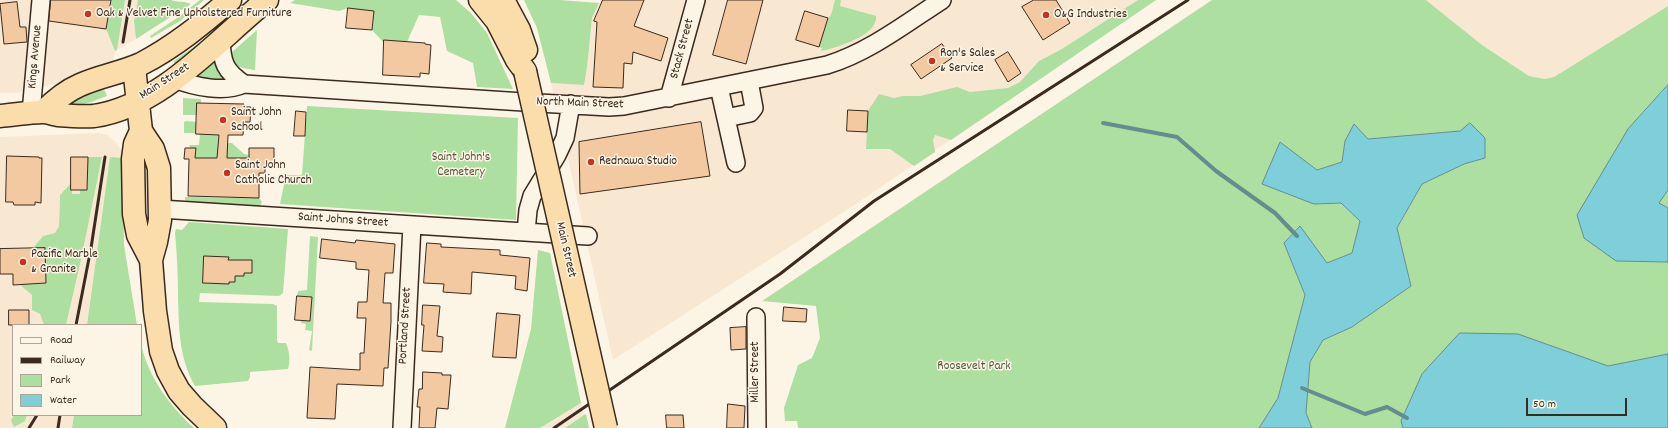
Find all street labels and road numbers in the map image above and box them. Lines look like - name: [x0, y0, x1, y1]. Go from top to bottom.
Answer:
- street label: Stack Street: [667, 17, 699, 81]
- street label: Kings Avenue: [25, 24, 47, 90]
- street label: Main Street: [137, 60, 193, 104]
- street label: North Main Street: [536, 95, 624, 113]
- street label: Saint Johns Street: [297, 210, 389, 232]
- street label: Main Street: [551, 221, 579, 279]
- street label: Portland Street: [396, 287, 416, 365]
- street label: Miller Street: [748, 341, 764, 403]

